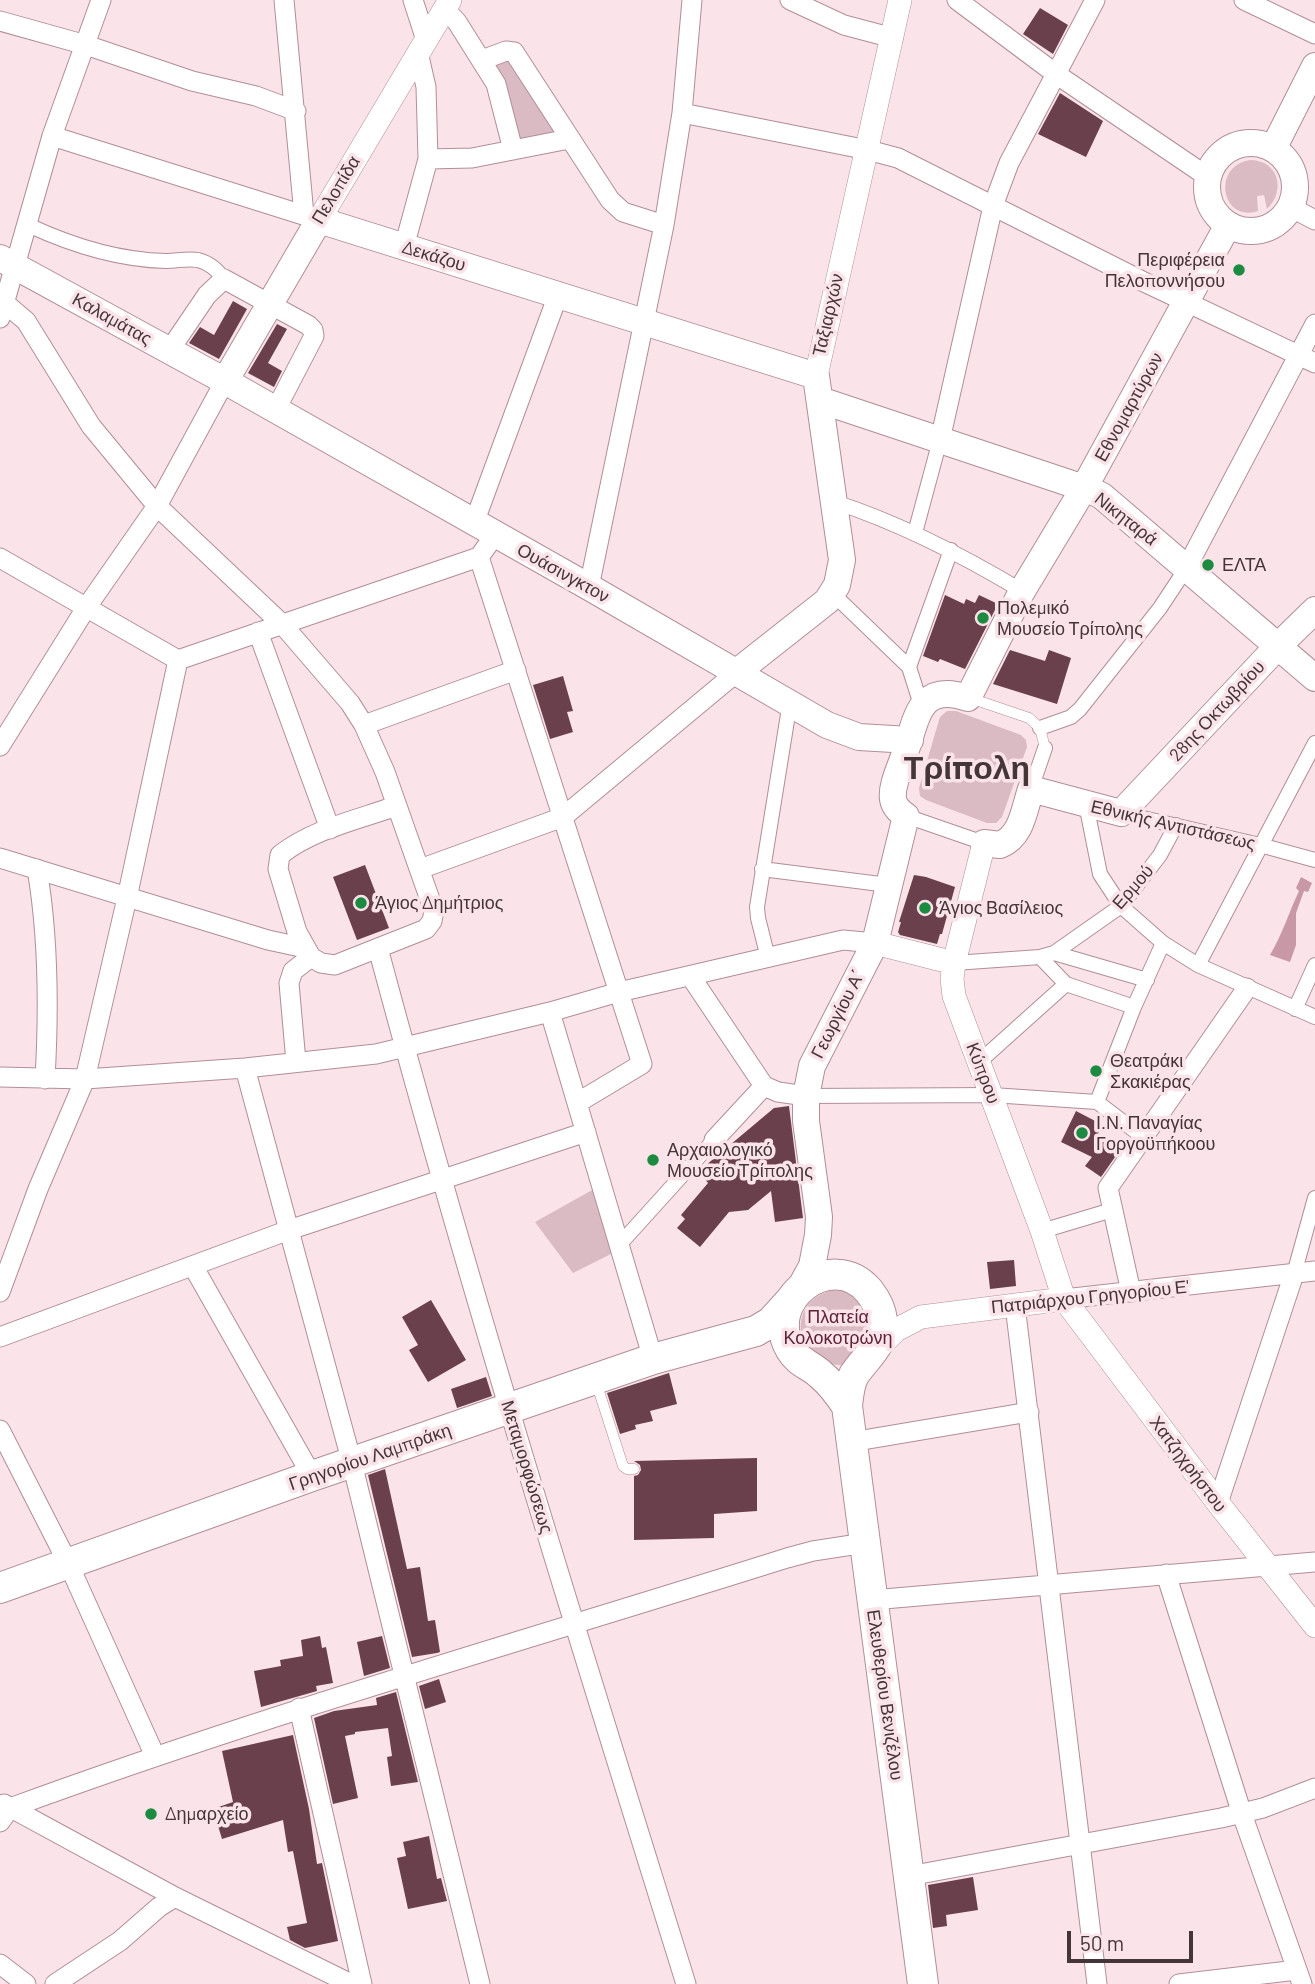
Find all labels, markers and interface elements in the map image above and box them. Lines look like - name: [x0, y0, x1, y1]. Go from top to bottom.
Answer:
- street label: Πελοπίδα: [307, 152, 365, 228]
- street label: Δεκάζου: [400, 236, 468, 276]
- place label: Περιφέρεια Πελοποννήσου: [1105, 249, 1225, 292]
- marker: Περιφέρεια Πελοποννήσου: [1231, 262, 1247, 278]
- street label: Ταξιαρχών: [808, 272, 848, 358]
- street label: Καλαμάτας: [69, 288, 155, 350]
- street label: Εθνομαρτύρων: [1090, 349, 1168, 465]
- street label: Νικηταρά: [1090, 488, 1162, 550]
- street label: Ουάσινγκτον: [513, 539, 613, 607]
- place label: ΕΛΤΑ: [1222, 554, 1266, 576]
- marker: ΕΛΤΑ: [1200, 557, 1216, 573]
- place label: Πολεμικό Μουσείο Τρίπολης: [997, 597, 1143, 640]
- marker: Πολεμικό Μουσείο Τρίπολης: [975, 610, 991, 626]
- street label: 28ης Οκτωβρίου: [1165, 656, 1269, 766]
- district label: Τρίπολη: [904, 749, 1030, 787]
- street label: Εθνικής Αντιστάσεως: [1089, 796, 1257, 854]
- street label: Ερμού: [1108, 860, 1158, 914]
- place label: Άγιος Δημήτριος: [375, 892, 503, 914]
- marker: Άγιος Δημήτριος: [353, 895, 369, 911]
- place label: Άγιος Βασίλειος: [939, 897, 1063, 919]
- marker: Άγιος Βασίλειος: [917, 900, 933, 916]
- street label: Γεωργίου Α΄: [806, 966, 870, 1062]
- street label: Κύπρου: [962, 1039, 1004, 1107]
- place label: Θεατράκι Σκακιέρας: [1110, 1050, 1191, 1092]
- marker: Θεατράκι Σκακιέρας: [1088, 1063, 1104, 1079]
- place label: Ι.Ν. Παναγίας Γοργοϋπήκοου: [1096, 1112, 1215, 1154]
- marker: Ι.Ν. Παναγίας Γοργοϋπήκοου: [1074, 1125, 1090, 1141]
- place label: Αρχαιολογικό Μουσείο Τρίπολης: [667, 1139, 813, 1182]
- marker: Αρχαιολογικό Μουσείο Τρίπολης: [645, 1152, 661, 1168]
- street label: Πατριάρχου Γρηγορίου Ε': [990, 1276, 1190, 1318]
- park label: Πλατεία Κολοκοτρώνη: [783, 1306, 893, 1348]
- street label: Μεταμορφώσεως: [497, 1398, 557, 1536]
- street label: Χατζηχρήστου: [1145, 1412, 1231, 1516]
- street label: Γρηγορίου Λαμπράκη: [286, 1419, 454, 1495]
- street label: Ελευθερίου Βενιζέλου: [862, 1608, 908, 1782]
- place label: Δημαρχείο: [165, 1803, 248, 1825]
- marker: Δημαρχείο: [143, 1806, 159, 1822]
- scale bar: [1070, 1918, 1196, 1962]
- text: 50 m: [1080, 1930, 1124, 1955]

